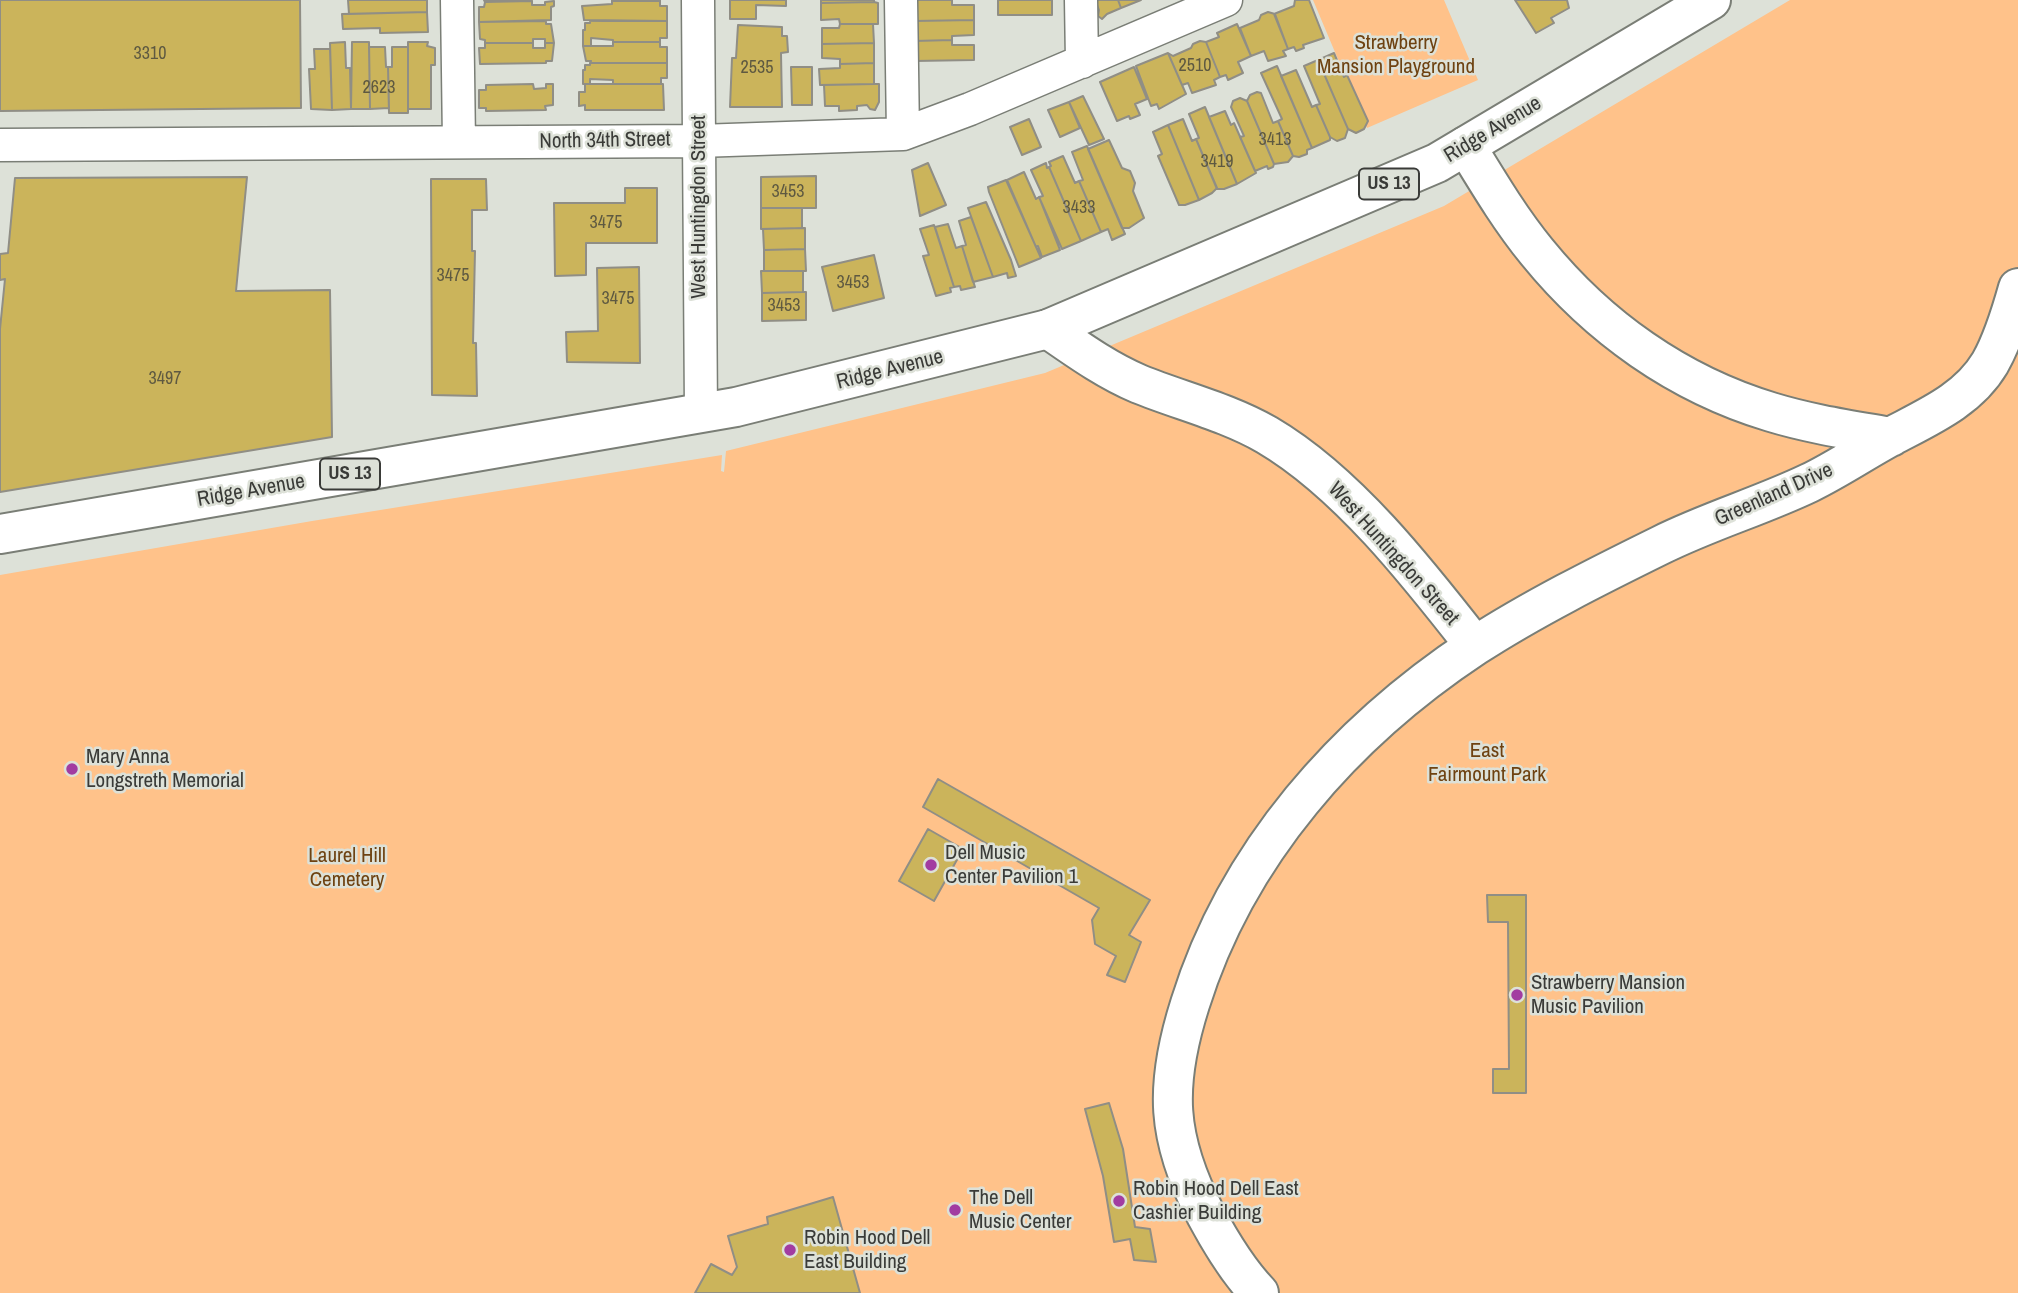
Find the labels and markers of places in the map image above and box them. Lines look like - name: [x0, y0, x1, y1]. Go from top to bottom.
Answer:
- place label: Mary Anna Longstreth Memorial: [86, 744, 244, 794]
- marker: Mary Anna Longstreth Memorial: [64, 761, 80, 777]
- place label: Dell Music Center Pavilion 1: [945, 840, 1078, 890]
- marker: Dell Music Center Pavilion 1: [923, 857, 939, 873]
- place label: Strawberry Mansion Music Pavilion: [1531, 970, 1685, 1020]
- marker: Strawberry Mansion Music Pavilion: [1509, 987, 1525, 1003]
- place label: Robin Hood Dell East Cashier Building: [1133, 1176, 1299, 1226]
- place label: The Dell Music Center: [969, 1185, 1071, 1235]
- marker: Robin Hood Dell East Cashier Building: [1111, 1193, 1127, 1209]
- marker: The Dell Music Center: [947, 1202, 963, 1218]
- place label: Robin Hood Dell East Building: [804, 1225, 930, 1275]
- marker: Robin Hood Dell East Building: [782, 1242, 798, 1258]

